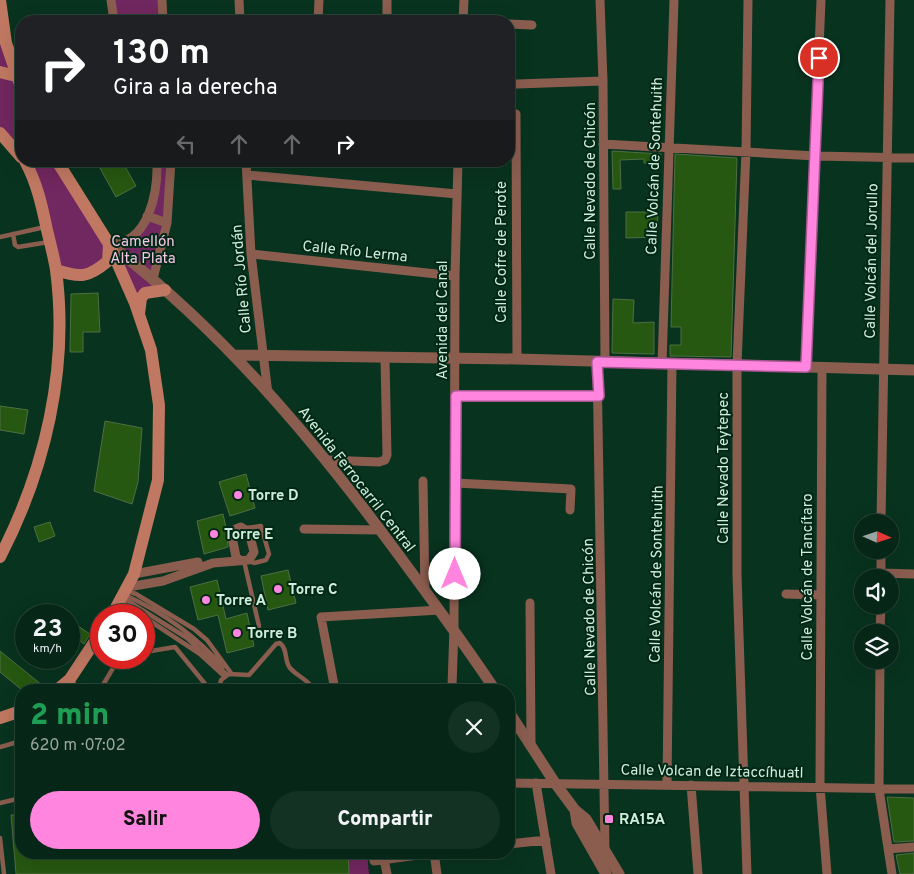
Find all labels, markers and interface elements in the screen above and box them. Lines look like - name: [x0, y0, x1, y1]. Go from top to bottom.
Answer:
- text: 130 m: [113, 32, 210, 76]
- icon: right: [30, 35, 95, 100]
- pin: [798, 37, 840, 79]
- icon: arrive: [805, 44, 833, 72]
- text: Gira a la derecha: [113, 75, 278, 102]
- street label: Calle Volcán de Sontehuith: [643, 77, 668, 255]
- street label: Calle Nevado de Chicón: [582, 102, 601, 260]
- icon: left: [172, 130, 200, 158]
- icon: ahead: [225, 130, 253, 158]
- icon: ahead: [278, 130, 306, 158]
- icon: right: [331, 130, 359, 158]
- street label: Calle Cofre de Perote: [493, 181, 512, 323]
- street label: Calle Volcán del Jorullo: [862, 183, 883, 339]
- street label: Calle Río Jordán: [228, 224, 257, 334]
- park label: Camellón Alta Plata: [110, 233, 176, 269]
- street label: Calle Río Lerma: [301, 238, 408, 267]
- street label: Avenida del Canal: [434, 260, 453, 380]
- street label: Calle Nevado Teytepec: [715, 392, 734, 544]
- street label: Avenida Ferrocarril Central: [293, 403, 419, 557]
- street label: Calle Volcán de Sontehuith: [646, 485, 669, 663]
- place label: Torre D: [248, 487, 299, 506]
- marker: Torre D: [232, 489, 244, 501]
- street label: Calle Volcán de Tancítaro: [799, 493, 818, 661]
- north arrow: [854, 514, 899, 559]
- map controls: [854, 514, 899, 669]
- place label: Torre E: [224, 526, 273, 545]
- marker: Torre E: [208, 528, 220, 540]
- street label: Calle Nevado de Chicón: [580, 538, 601, 696]
- position arrow: [428, 547, 480, 599]
- button: sound: [854, 569, 899, 614]
- place label: Torre C: [288, 581, 338, 600]
- marker: Torre C: [272, 583, 284, 595]
- place label: Torre A: [216, 592, 267, 611]
- marker: Torre A: [200, 594, 212, 606]
- speed limit sign: 30: [90, 604, 155, 669]
- text: 23: [32, 614, 63, 646]
- button: layers: [854, 624, 899, 669]
- place label: Torre B: [247, 625, 297, 644]
- marker: Torre B: [231, 627, 243, 639]
- text: km/h: [33, 641, 62, 657]
- text: 2 min: [30, 698, 109, 735]
- button: close: [448, 701, 500, 753]
- text: 620 m · 07:02: [30, 736, 126, 756]
- street label: Calle Volcan de Iztaccíhuatl: [620, 761, 804, 784]
- button: Salir: [30, 791, 260, 849]
- button: Compartir: [270, 791, 500, 849]
- place label: RA15A: [619, 811, 666, 830]
- marker: RA15A: [603, 813, 615, 825]

